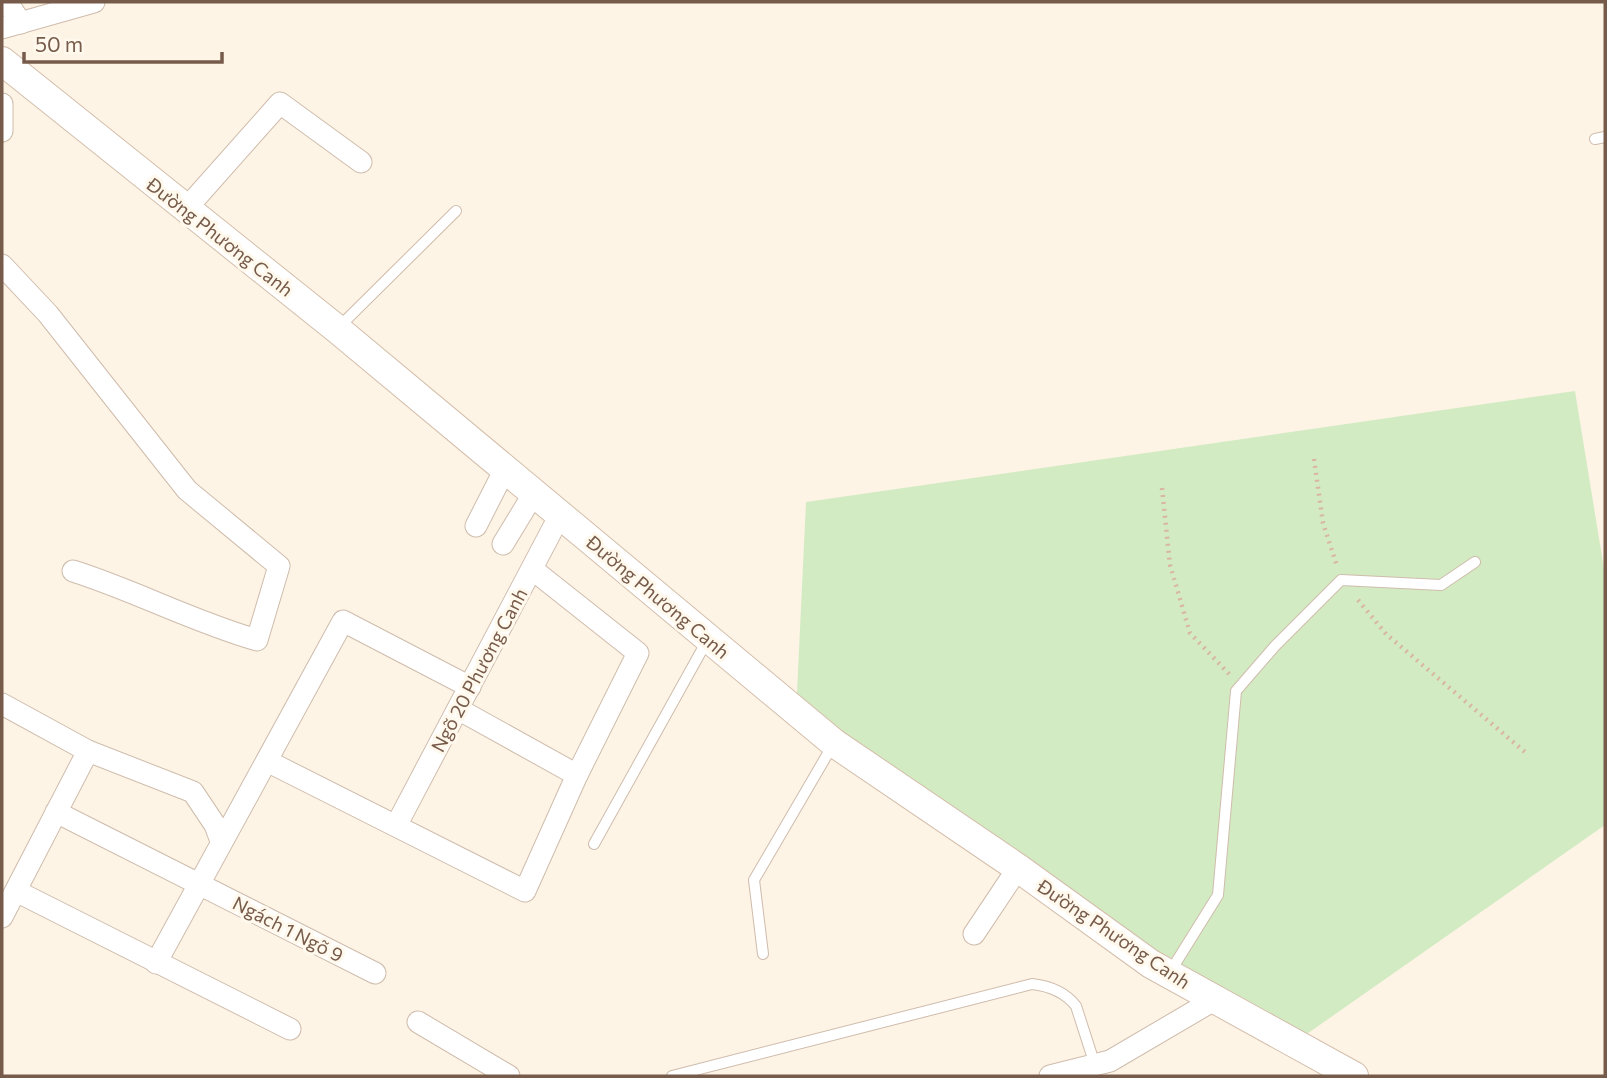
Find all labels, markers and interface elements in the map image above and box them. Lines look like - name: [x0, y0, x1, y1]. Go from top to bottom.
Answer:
- scale bar: [24, 21, 222, 65]
- text: 50 m: [35, 31, 83, 56]
- street label: Đường Phương Canh: [142, 172, 298, 301]
- street label: Đường Phương Canh: [581, 530, 734, 663]
- street label: Ngõ 20 Phương Canh: [426, 584, 532, 756]
- street label: Đường Phương Canh: [1033, 873, 1195, 993]
- street label: Ngách 1 Ngõ 9: [229, 891, 347, 966]

